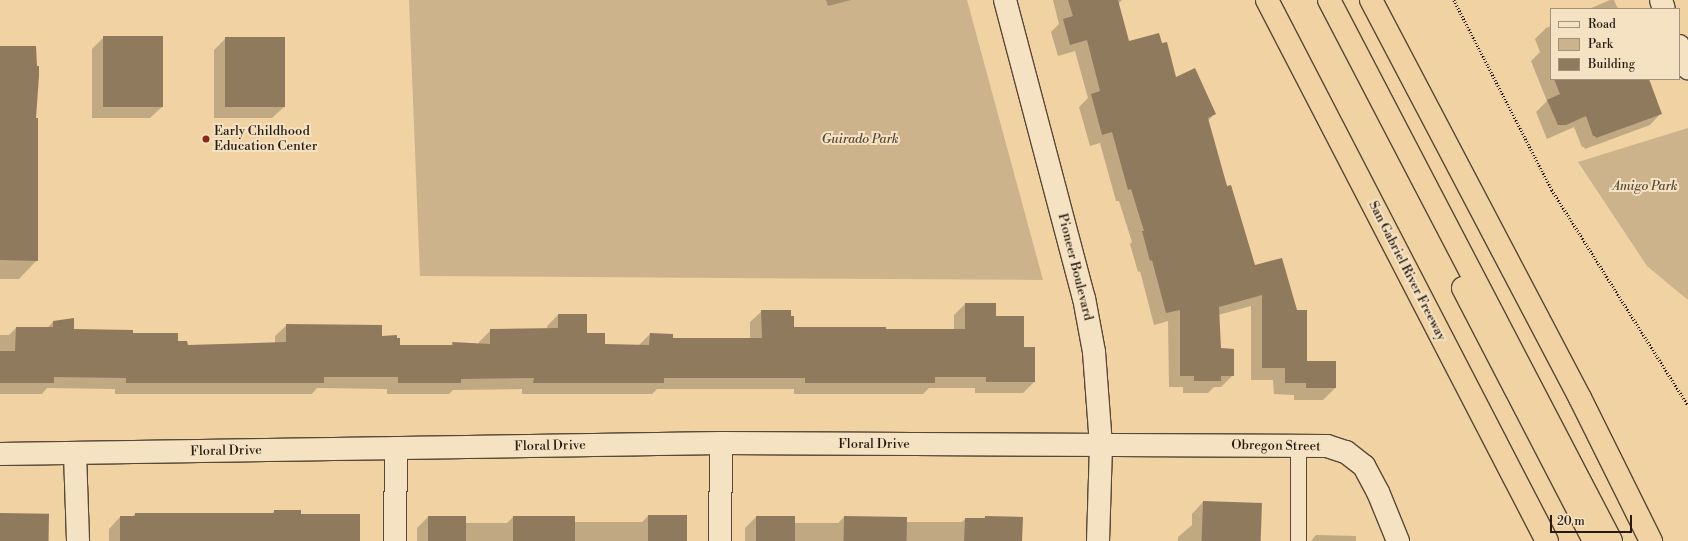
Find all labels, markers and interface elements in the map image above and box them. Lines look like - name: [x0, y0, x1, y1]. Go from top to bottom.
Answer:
- legend: [1550, 8, 1680, 80]
- text: Road: [1588, 17, 1616, 32]
- text: Park: [1588, 37, 1613, 52]
- text: Building: [1588, 57, 1635, 72]
- place label: Early Childhood Education Center: [214, 124, 317, 155]
- park label: Guirado Park: [822, 131, 898, 147]
- marker: Early Childhood Education Center: [201, 134, 211, 144]
- park label: Amigo Park: [1612, 178, 1678, 194]
- street label: San Gabriel River Freeway: [1365, 199, 1449, 343]
- street label: Pioneer Boulevard: [1054, 212, 1096, 322]
- street label: Floral Drive: [838, 436, 910, 452]
- street label: Obregon Street: [1231, 437, 1321, 455]
- street label: Floral Drive: [514, 438, 586, 454]
- street label: Floral Drive: [190, 443, 262, 459]
- scale bar: [1552, 507, 1634, 533]
- text: 20 m: [1557, 514, 1585, 529]

